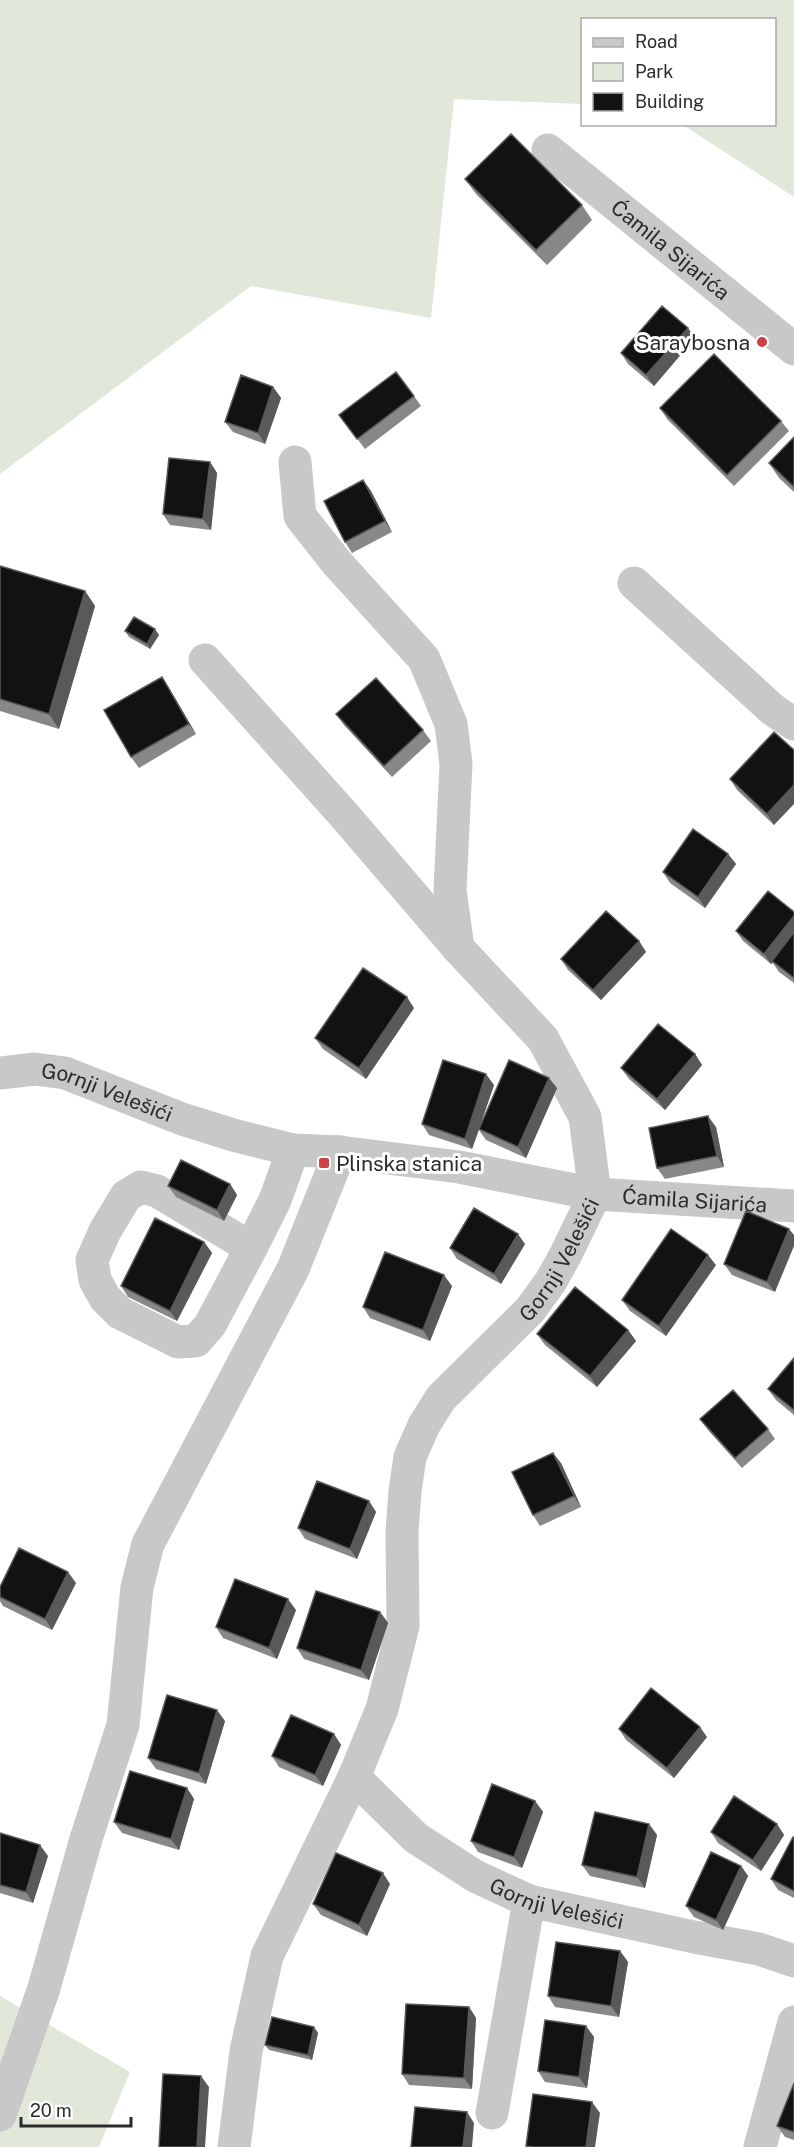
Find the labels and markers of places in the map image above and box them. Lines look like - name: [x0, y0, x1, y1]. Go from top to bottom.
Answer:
- place label: Saraybosna: [635, 330, 750, 355]
- marker: Saraybosna: [755, 335, 769, 349]
- place label: Plinska stanica: [336, 1151, 482, 1176]
- marker: Plinska stanica: [317, 1156, 331, 1170]

